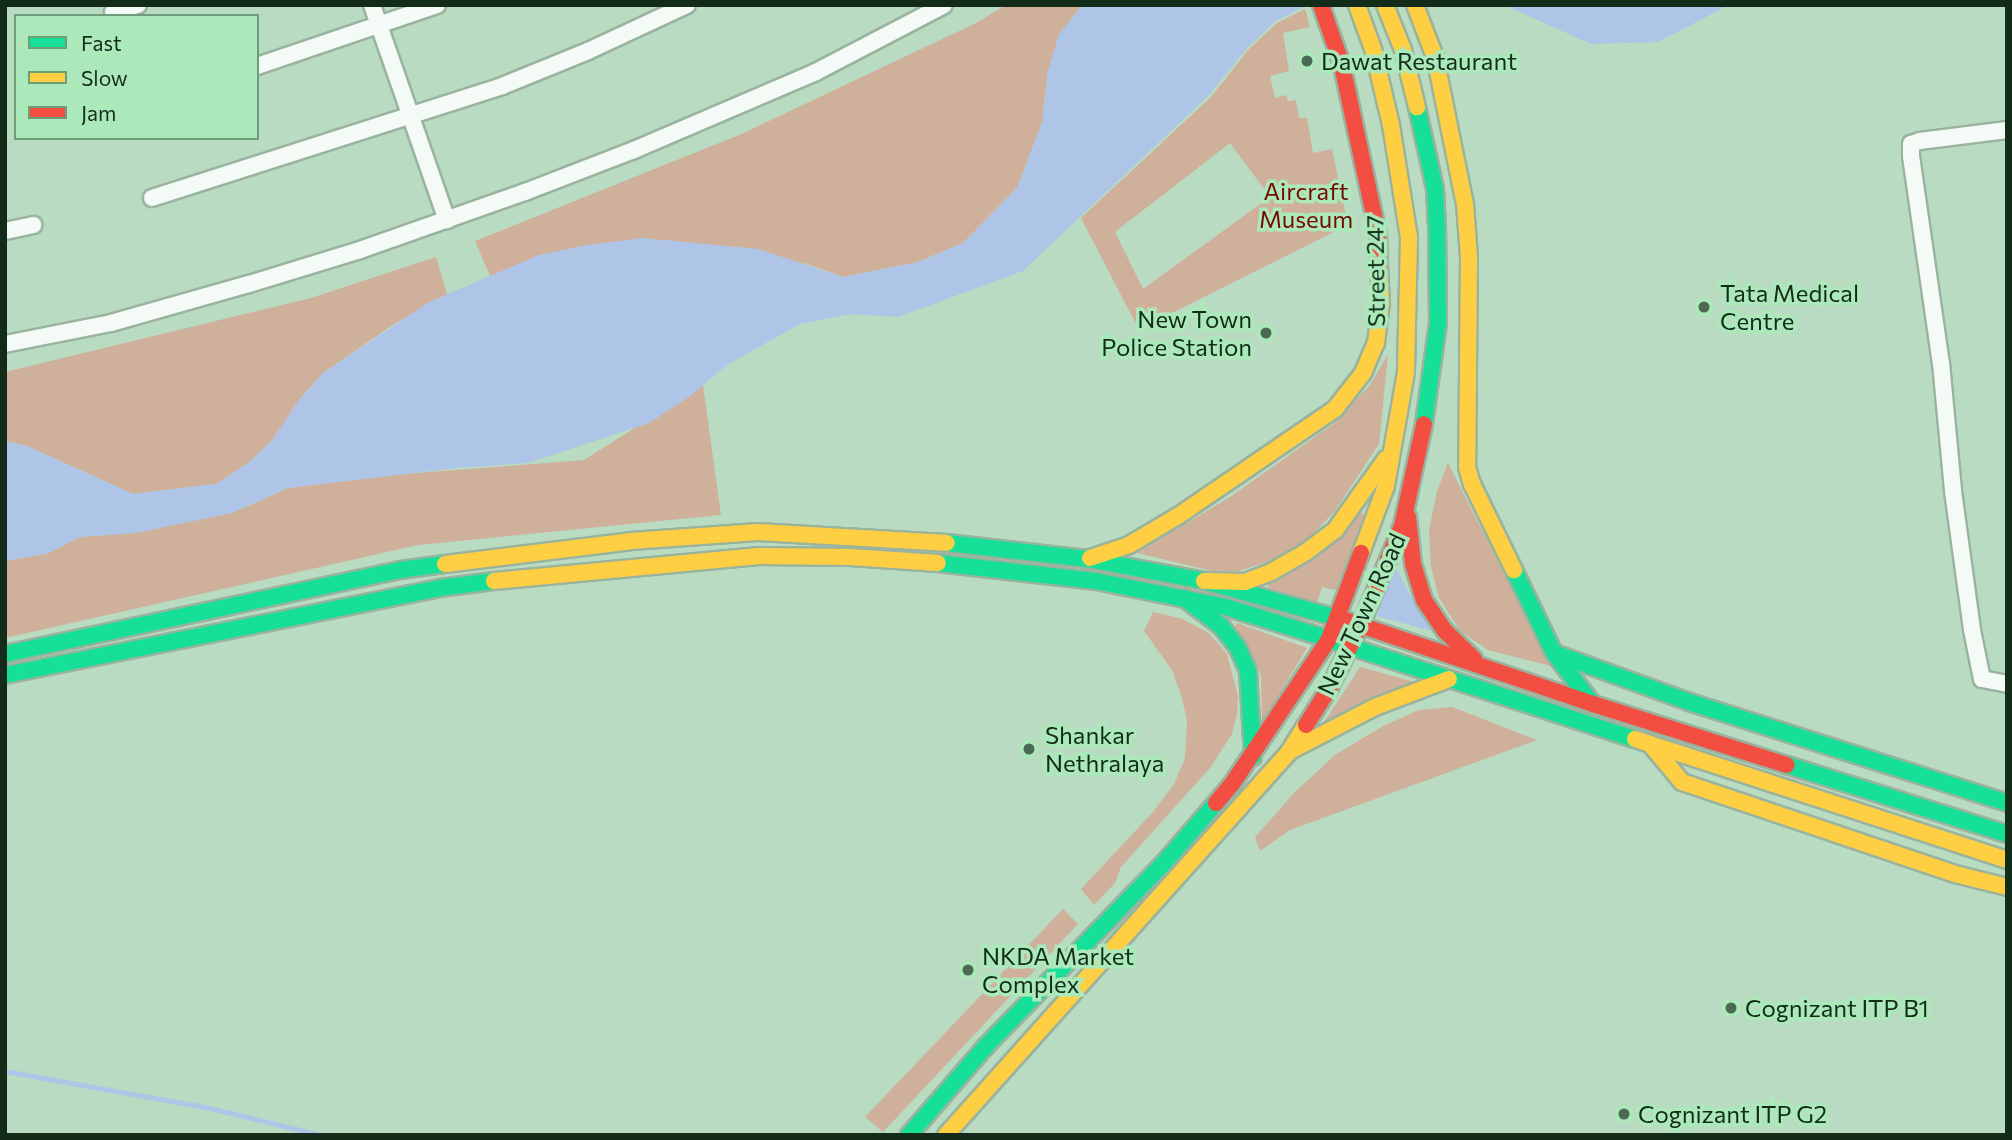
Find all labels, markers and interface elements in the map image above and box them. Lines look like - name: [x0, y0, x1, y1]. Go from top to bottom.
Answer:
- legend: [14, 14, 259, 140]
- text: Fast: [81, 30, 122, 55]
- place label: Dawat Restaurant: [1321, 47, 1517, 75]
- marker: Dawat Restaurant: [1299, 53, 1315, 69]
- text: Slow: [81, 65, 128, 90]
- text: Jam: [81, 100, 116, 125]
- park label: Aircraft Museum: [1259, 177, 1353, 233]
- street label: Street 247: [1360, 215, 1390, 327]
- place label: Tata Medical Centre: [1720, 279, 1859, 335]
- marker: Tata Medical Centre: [1694, 297, 1714, 317]
- place label: New Town Police Station: [1101, 305, 1252, 361]
- marker: New Town Police Station: [1258, 325, 1274, 341]
- street label: New Town Road: [1311, 528, 1411, 700]
- place label: Shankar Nethralaya: [1045, 721, 1164, 777]
- marker: Shankar Nethralaya: [1019, 739, 1039, 759]
- place label: NKDA Market Complex: [982, 942, 1134, 998]
- marker: NKDA Market Complex: [960, 962, 976, 978]
- place label: Cognizant ITP B1: [1745, 994, 1929, 1022]
- marker: Cognizant ITP B1: [1723, 1000, 1739, 1016]
- place label: Cognizant ITP G2: [1638, 1100, 1827, 1128]
- marker: Cognizant ITP G2: [1616, 1106, 1632, 1122]

